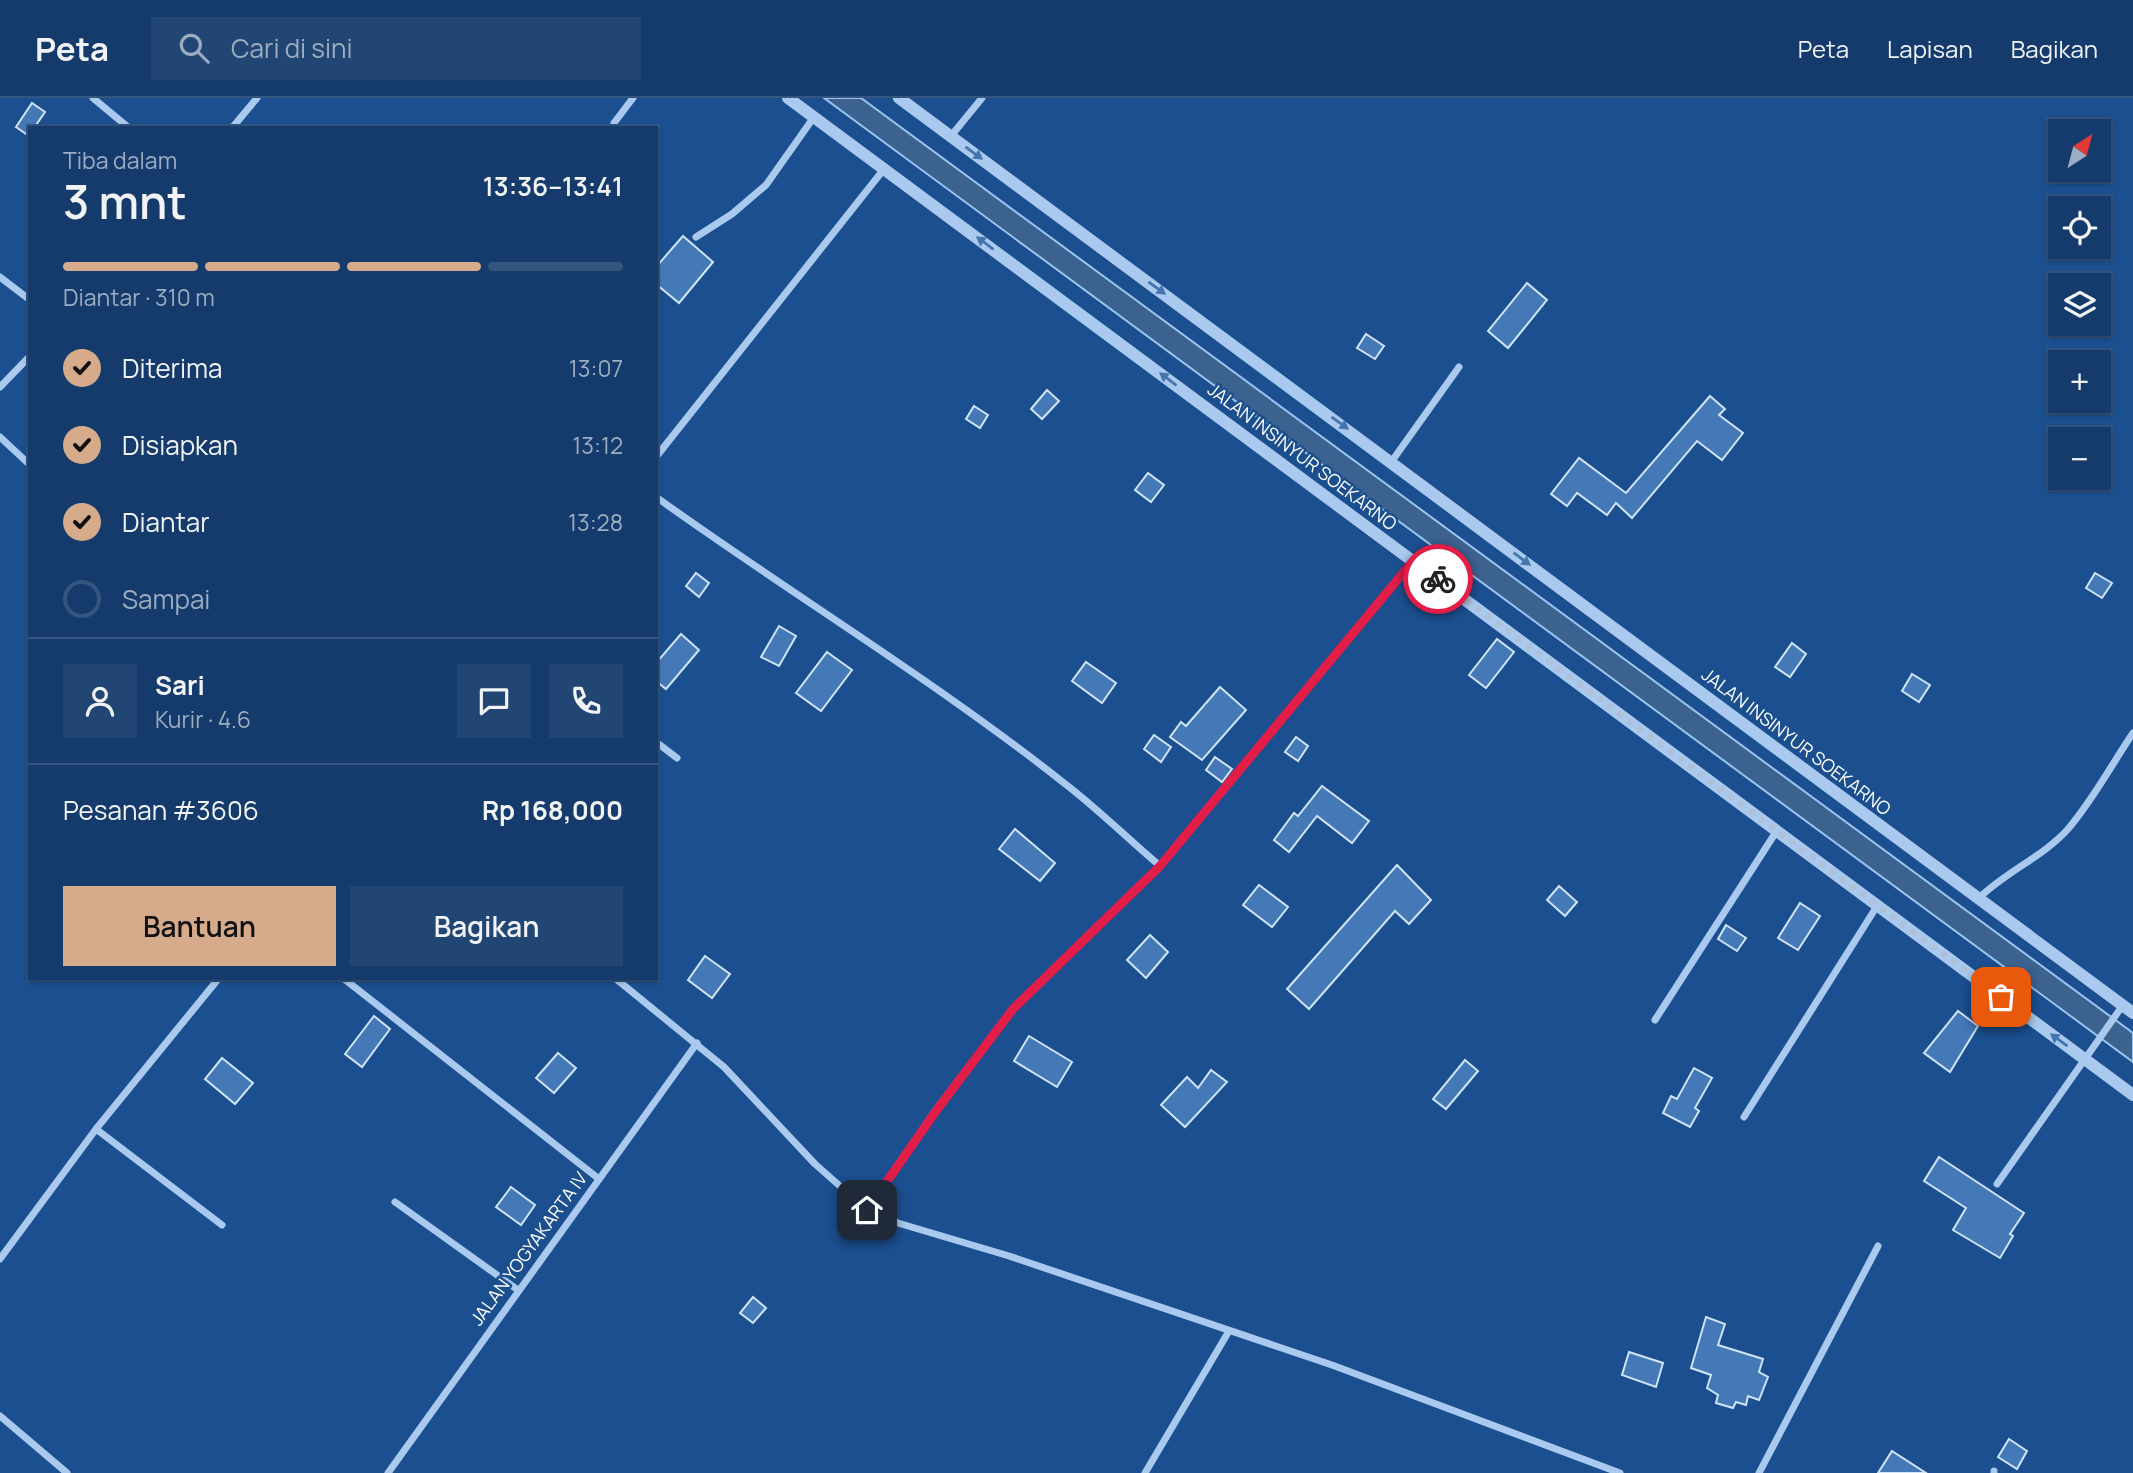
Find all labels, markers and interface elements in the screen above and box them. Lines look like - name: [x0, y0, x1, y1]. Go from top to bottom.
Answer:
- search box: [151, 17, 641, 80]
- text: Peta: [35, 26, 109, 71]
- icon: search: [175, 29, 213, 67]
- text: Cari di sini: [231, 30, 353, 66]
- text: Peta: [1798, 32, 1849, 65]
- text: Lapisan: [1887, 32, 1973, 65]
- text: Bagikan: [2011, 32, 2098, 65]
- north arrow: [2048, 119, 2110, 182]
- map controls: [2048, 119, 2111, 490]
- text: Tiba dalam: [63, 144, 177, 176]
- one-way arrow: [965, 146, 983, 160]
- text: 13:36–13:41: [483, 168, 623, 204]
- text: 3 mnt: [63, 170, 187, 233]
- button: locate: [2048, 196, 2111, 259]
- one-way arrow: [976, 236, 994, 250]
- button: layers: [2048, 273, 2111, 336]
- text: Diantar · 310 m: [63, 281, 215, 313]
- one-way arrow: [1148, 281, 1166, 295]
- icon: check: [63, 349, 101, 387]
- text: Diterima: [122, 350, 223, 386]
- button: +: [2048, 350, 2111, 413]
- text: 13:07: [569, 352, 623, 384]
- one-way arrow: [1159, 371, 1177, 386]
- street label: JALAN INSINYUR SOEKARNO: [1203, 377, 1402, 535]
- one-way arrow: [1331, 416, 1349, 430]
- icon: check: [63, 426, 101, 464]
- text: Disiapkan: [122, 427, 238, 463]
- button: −: [2048, 427, 2111, 490]
- text: 13:12: [572, 429, 623, 461]
- icon: check: [63, 503, 101, 541]
- text: Diantar: [122, 504, 210, 540]
- text: 13:28: [568, 506, 623, 538]
- courier: [1403, 544, 1473, 614]
- one-way arrow: [1513, 552, 1531, 567]
- icon: bike: [1419, 560, 1457, 598]
- text: Sampai: [122, 581, 210, 617]
- street label: JALAN INSINYUR SOEKARNO: [1697, 662, 1896, 820]
- button: person: [63, 664, 137, 738]
- button: chat: [457, 664, 531, 738]
- button: phone: [549, 664, 623, 738]
- text: Sari: [155, 667, 205, 703]
- text: Kurir · 4.6: [155, 703, 251, 735]
- text: Pesanan #3606: [63, 792, 259, 828]
- text: Rp 168,000: [482, 792, 623, 828]
- button: Bantuan: [63, 886, 336, 966]
- button: Bagikan: [350, 886, 623, 966]
- pin: [1971, 967, 2031, 1027]
- icon: bag: [1982, 978, 2020, 1016]
- one-way arrow: [2049, 1033, 2068, 1047]
- street label: JALAN YOGYAKARTA IV: [464, 1167, 592, 1330]
- pin: [837, 1180, 897, 1240]
- icon: home: [848, 1191, 886, 1229]

